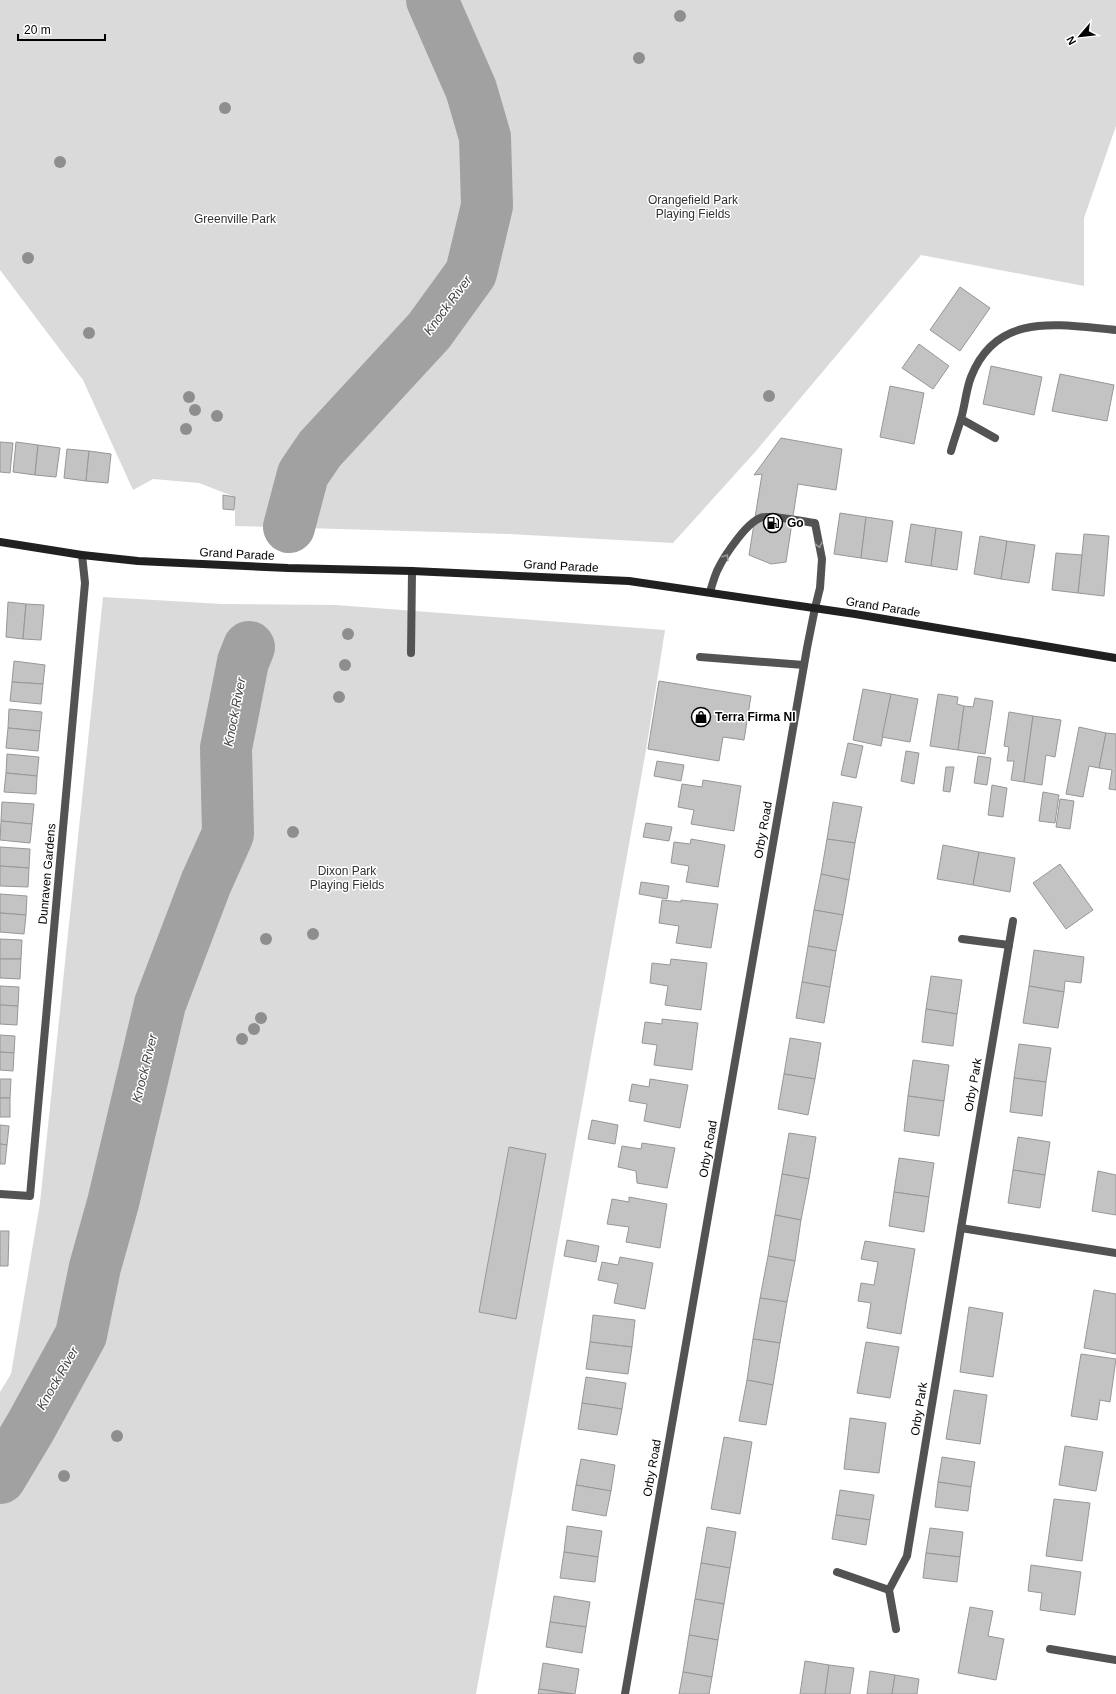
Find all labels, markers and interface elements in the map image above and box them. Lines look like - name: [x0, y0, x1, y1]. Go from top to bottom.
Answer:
- scale bar: [18, 16, 105, 42]
- north arrow: [1060, 16, 1100, 56]
- text: 20 m: [24, 23, 51, 37]
- text: N: [1064, 34, 1078, 47]
- park label: Orangefield Park Playing Fields: [648, 193, 739, 221]
- park label: Greenville Park: [194, 212, 277, 226]
- water label: Knock River: [420, 272, 475, 338]
- fuel station icon: Go: [762, 512, 784, 534]
- place label: Go: [787, 516, 804, 530]
- one-way arrow: [815, 542, 823, 548]
- street label: Grand Parade: [199, 545, 275, 563]
- one-way arrow: [721, 554, 728, 561]
- street label: Grand Parade: [523, 557, 599, 575]
- street label: Grand Parade: [845, 594, 922, 620]
- water label: Knock River: [220, 676, 249, 748]
- shop icon: Terra Firma NI: [690, 706, 712, 728]
- place label: Terra Firma NI: [715, 710, 795, 724]
- street label: Orby Road: [751, 800, 775, 860]
- street label: Dunraven Gardens: [36, 823, 58, 925]
- park label: Dixon Park Playing Fields: [310, 864, 384, 892]
- water label: Knock River: [129, 1032, 160, 1104]
- street label: Orby Park: [961, 1056, 985, 1113]
- street label: Orby Road: [696, 1119, 720, 1179]
- water label: Knock River: [33, 1344, 82, 1412]
- street label: Orby Park: [908, 1380, 930, 1437]
- street label: Orby Road: [640, 1438, 664, 1498]

